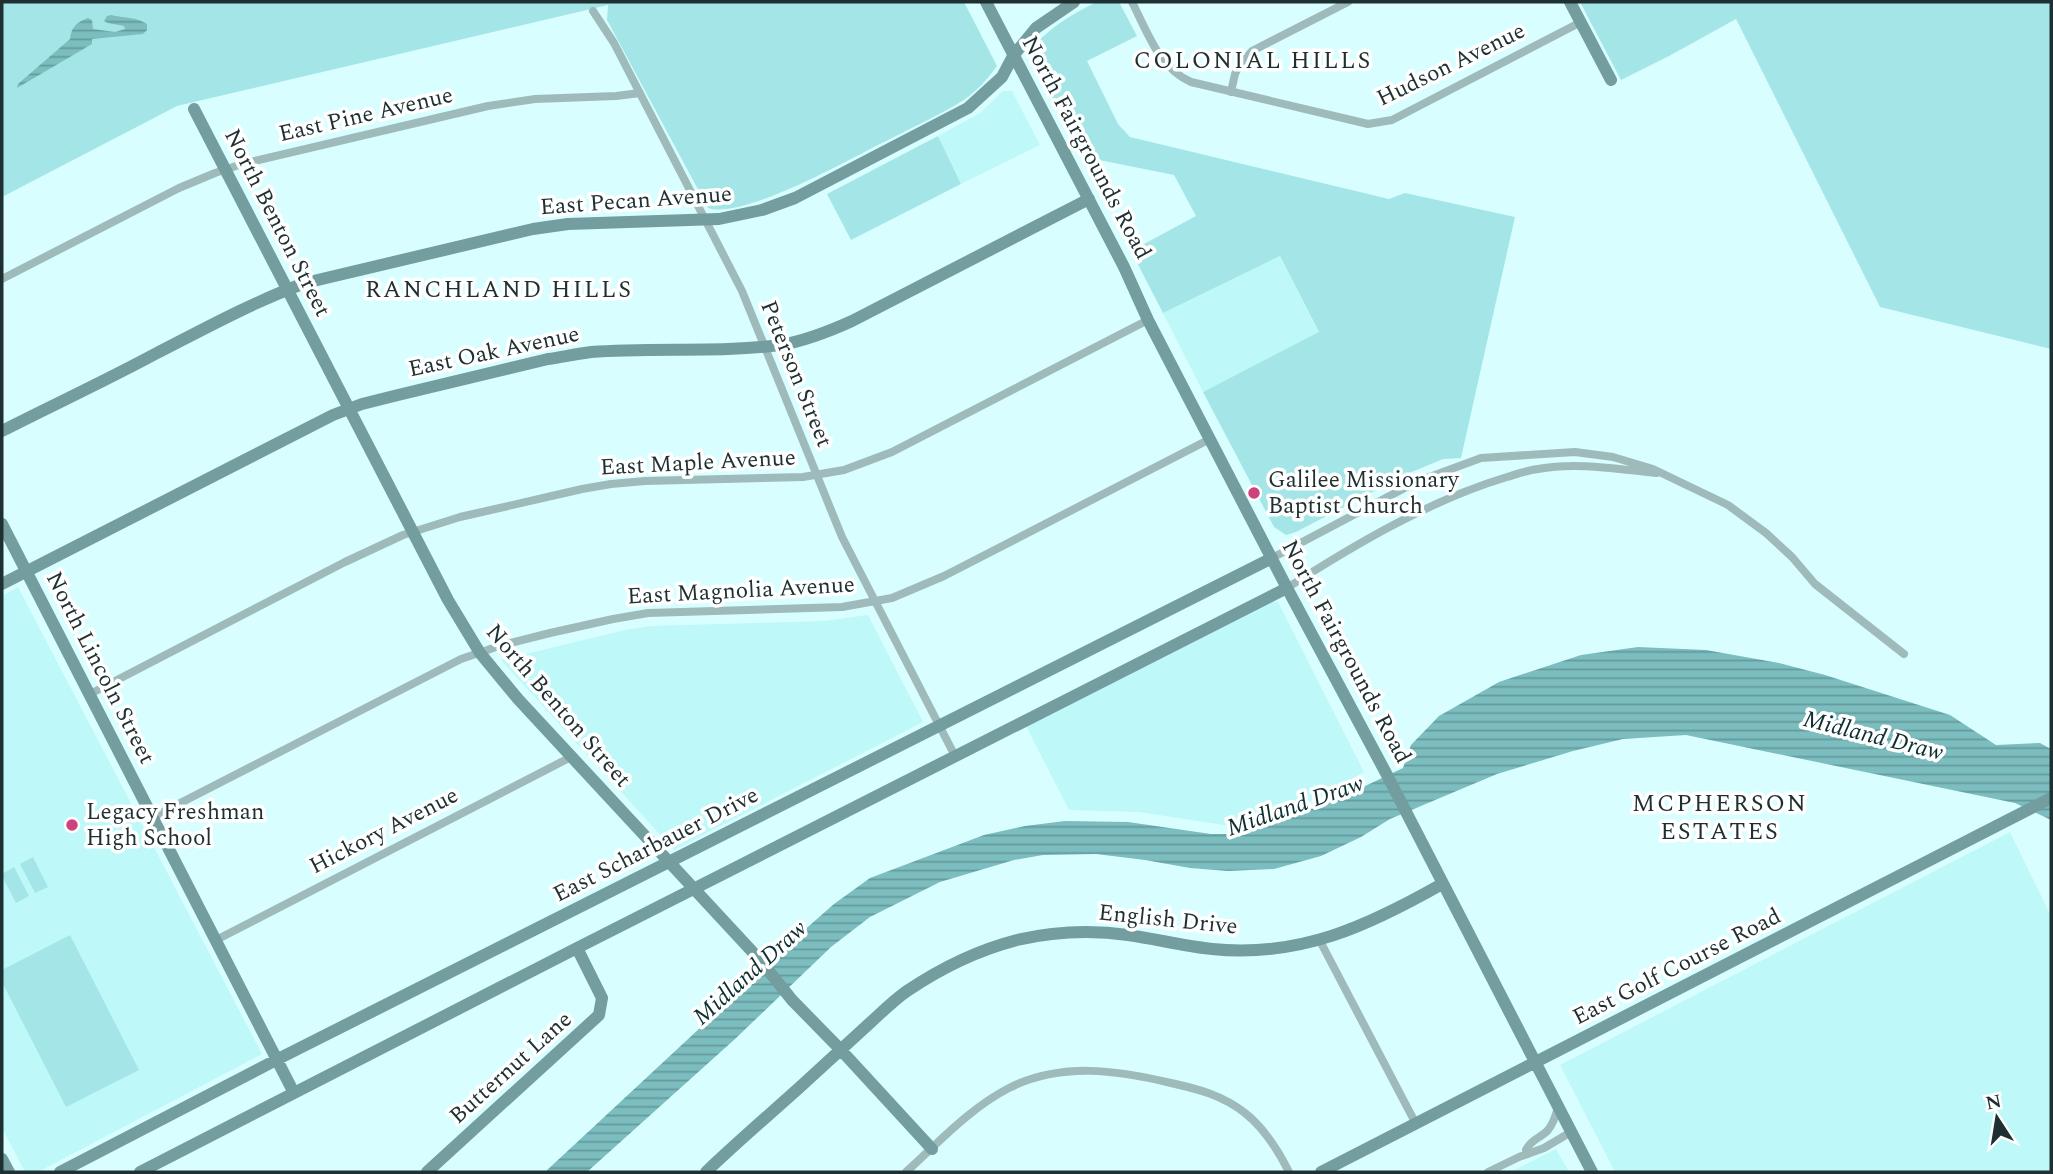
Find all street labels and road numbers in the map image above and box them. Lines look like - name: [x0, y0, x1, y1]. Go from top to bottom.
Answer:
- street label: Hudson Avenue: [1371, 14, 1531, 116]
- street label: North Fairgrounds Road: [1012, 30, 1160, 266]
- street label: East Pine Avenue: [275, 78, 457, 152]
- street label: North Benton Street: [214, 123, 340, 323]
- street label: East Pecan Avenue: [539, 177, 733, 225]
- street label: Peterson Street: [751, 295, 841, 453]
- street label: East Oak Avenue: [405, 317, 583, 387]
- street label: East Maple Avenue: [599, 440, 797, 486]
- street label: North Fairgrounds Road: [1272, 534, 1420, 770]
- street label: North Lincoln Street: [36, 566, 164, 770]
- street label: East Magnolia Avenue: [626, 568, 856, 614]
- street label: North Benton Street: [477, 616, 639, 796]
- street label: Hickory Avenue: [303, 778, 465, 884]
- street label: East Scharbauer Drive: [547, 778, 765, 912]
- street label: English Drive: [1097, 895, 1239, 945]
- street label: East Golf Course Road: [1567, 899, 1788, 1035]
- street label: Butternut Lane: [442, 1003, 580, 1133]

